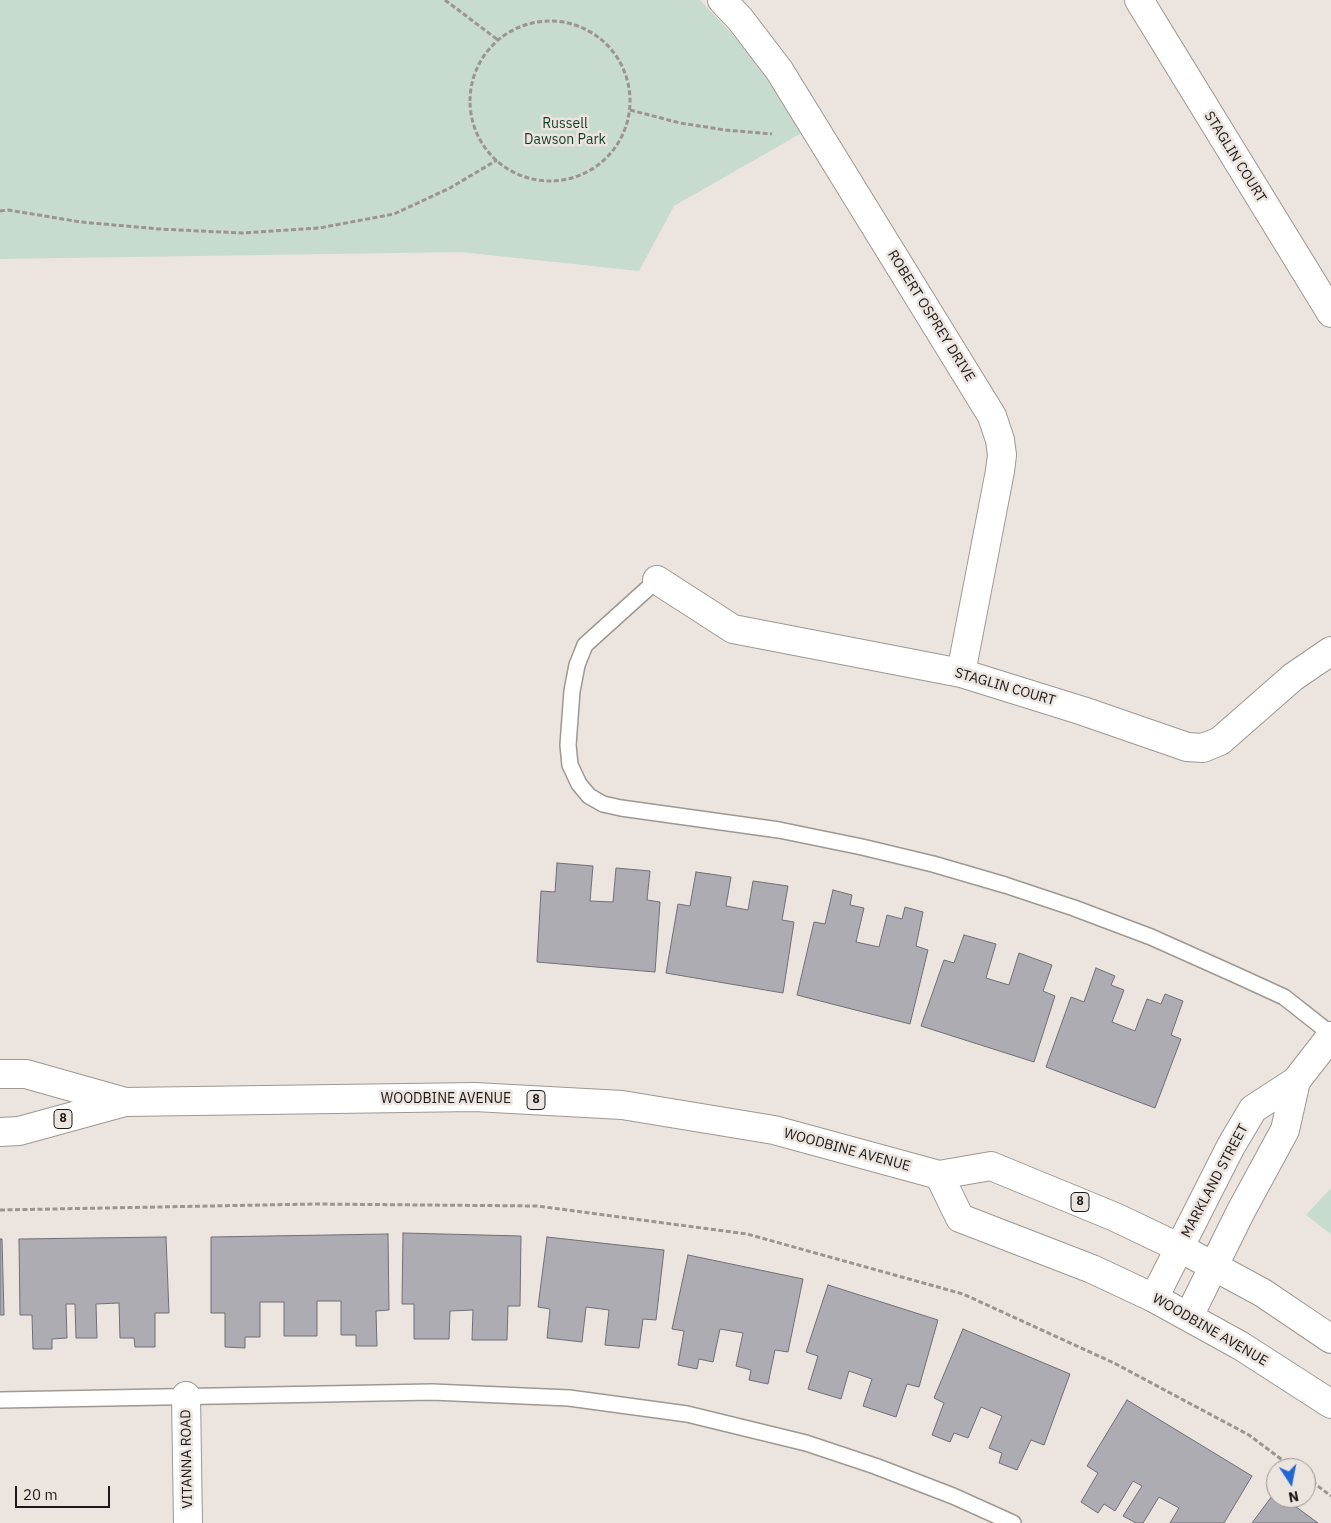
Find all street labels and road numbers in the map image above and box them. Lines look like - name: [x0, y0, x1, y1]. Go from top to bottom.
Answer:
- street label: STAGLIN COURT: [1200, 108, 1270, 206]
- street label: ROBERT OSPREY DRIVE: [884, 247, 978, 385]
- street label: STAGLIN COURT: [953, 665, 1057, 709]
- road number: 8: [527, 1090, 545, 1110]
- street label: WOODBINE AVENUE: [381, 1091, 511, 1107]
- road number: 8: [54, 1110, 72, 1128]
- street label: MARKLAND STREET: [1178, 1121, 1252, 1241]
- street label: WOODBINE AVENUE: [782, 1125, 912, 1175]
- road number: 8: [1071, 1192, 1089, 1212]
- street label: WOODBINE AVENUE: [1149, 1290, 1271, 1370]
- street label: VITANNA ROAD: [178, 1409, 196, 1509]

